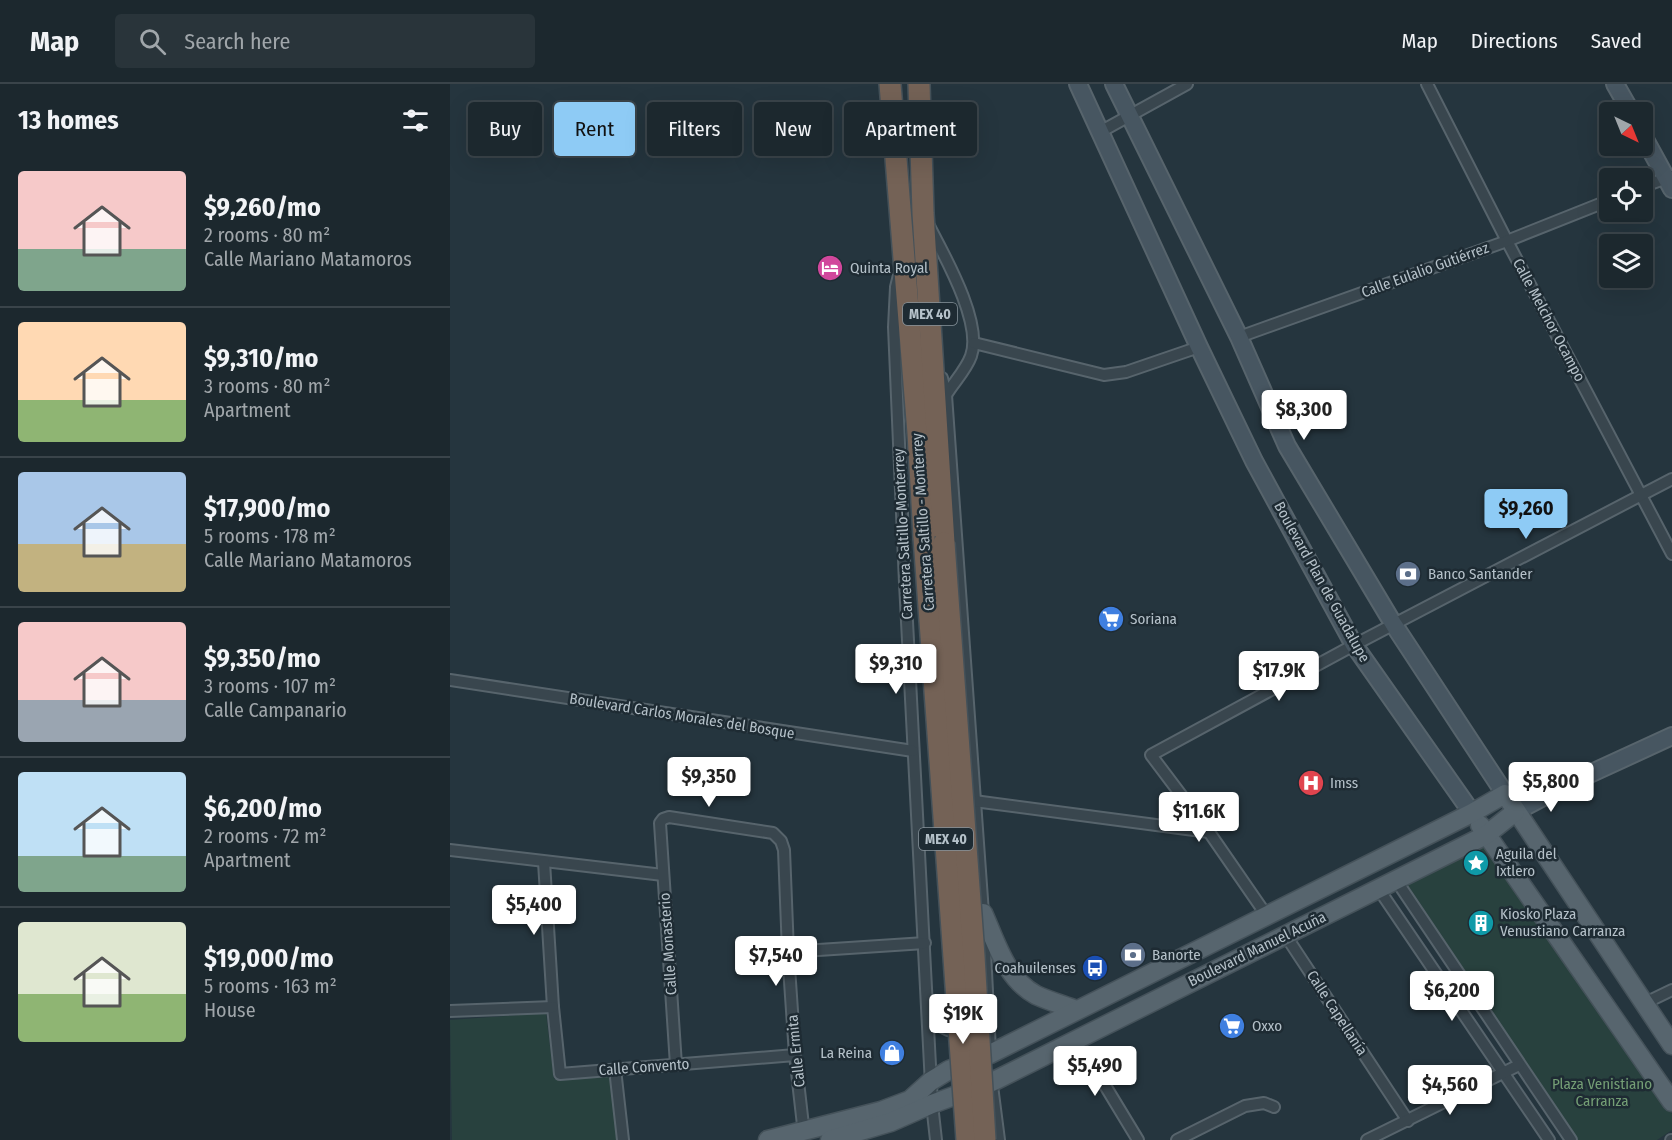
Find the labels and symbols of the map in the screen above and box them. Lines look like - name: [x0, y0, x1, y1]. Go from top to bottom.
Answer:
- north arrow: [1599, 102, 1653, 156]
- street label: Calle Eulalio Gutiérrez: [1359, 239, 1491, 301]
- hotel icon: Quinta Royal: [815, 253, 845, 283]
- street label: Calle Melchor Ocampo: [1509, 255, 1589, 385]
- place label: Quinta Royal: [850, 259, 928, 277]
- road number: MEX 40: [903, 303, 957, 325]
- pin: $8,300: [1255, 390, 1353, 441]
- street label: Carretera Saltillo - Monterrey: [908, 432, 938, 612]
- street label: Carretera Saltillo-Monterrey: [890, 448, 916, 620]
- pin: $9,260: [1477, 489, 1575, 540]
- street label: Boulevard Plan de Guadalupe: [1270, 499, 1374, 665]
- bank icon: Banco Santander: [1393, 559, 1423, 589]
- place label: Banco Santander: [1428, 565, 1533, 583]
- supermarket icon: Soriana: [1096, 604, 1126, 634]
- place label: Soriana: [1130, 610, 1177, 628]
- pin: $9,310: [847, 644, 945, 695]
- pin: $17.9K: [1230, 651, 1328, 702]
- street label: Boulevard Carlos Morales del Bosque: [568, 689, 796, 743]
- pin: $9,350: [660, 757, 758, 808]
- pin: $5,800: [1502, 762, 1600, 813]
- hospital icon: Imss: [1296, 768, 1326, 798]
- place label: Imss: [1330, 774, 1358, 792]
- pin: $11.6K: [1150, 792, 1248, 843]
- road number: MEX 40: [919, 828, 973, 850]
- place label: Aguila del Ixtlero: [1496, 845, 1557, 880]
- place icon: Aguila del Ixtlero: [1461, 848, 1491, 878]
- pin: $5,400: [485, 885, 583, 936]
- street label: Calle Monasterio: [655, 892, 681, 996]
- place label: Kiosko Plaza Venustiano Carranza: [1500, 905, 1625, 940]
- street label: Boulevard Manuel Acuña: [1185, 908, 1329, 990]
- building icon: Kiosko Plaza Venustiano Carranza: [1466, 908, 1496, 938]
- pin: $7,540: [727, 936, 825, 987]
- bank icon: Banorte: [1118, 940, 1148, 970]
- place label: Banorte: [1152, 946, 1201, 964]
- bus stop icon: Coahuilenses: [1080, 953, 1110, 983]
- place label: Coahuilenses: [995, 959, 1076, 977]
- street label: Calle Capellanía: [1303, 967, 1371, 1059]
- pin: $6,200: [1403, 971, 1501, 1022]
- pin: $19K: [927, 994, 999, 1045]
- supermarket icon: Oxxo: [1217, 1011, 1247, 1041]
- street label: Calle Ermita: [783, 1014, 809, 1088]
- place label: Oxxo: [1252, 1017, 1282, 1035]
- shop icon: La Reina: [877, 1038, 907, 1068]
- place label: La Reina: [820, 1044, 872, 1062]
- pin: $5,490: [1046, 1046, 1144, 1097]
- street label: Calle Convento: [598, 1055, 690, 1079]
- pin: $4,560: [1401, 1065, 1499, 1116]
- park label: Plaza Venistiano Carranza: [1552, 1075, 1652, 1110]

